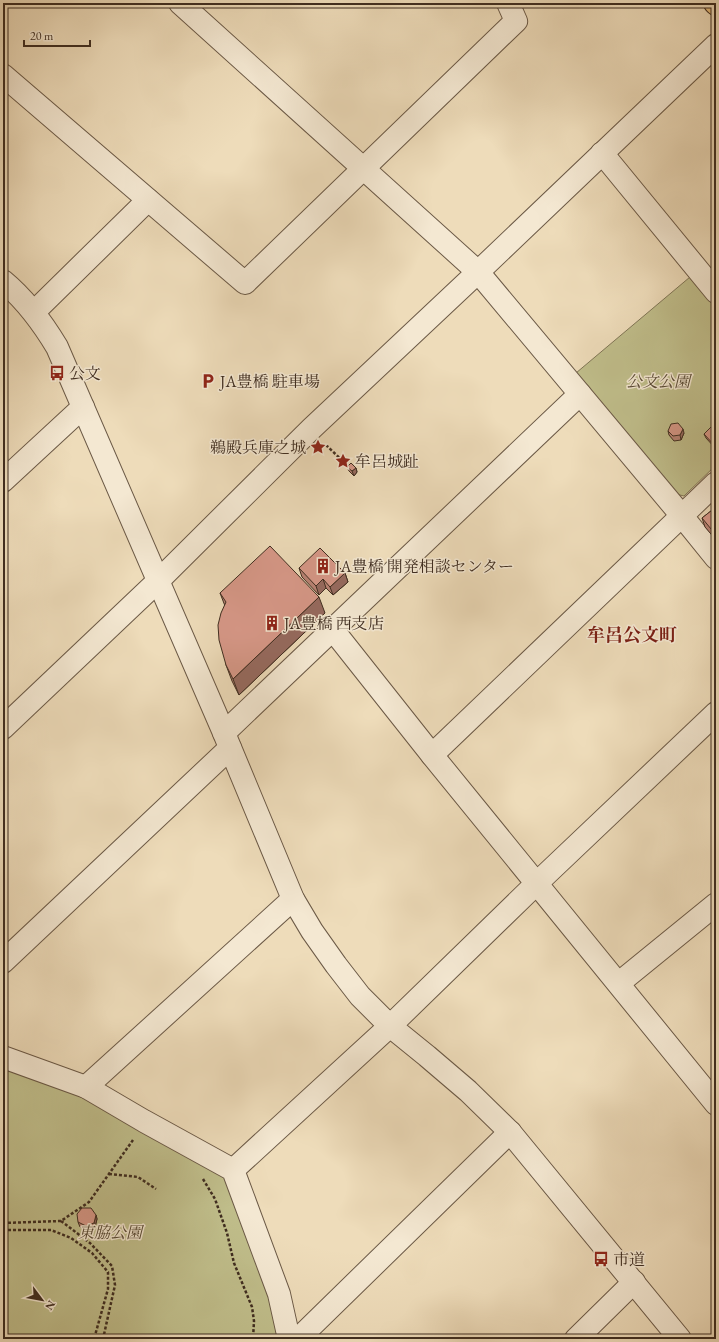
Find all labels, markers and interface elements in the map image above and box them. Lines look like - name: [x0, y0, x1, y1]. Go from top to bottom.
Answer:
- scale bar: [24, 22, 90, 48]
- text: 20 m: [30, 28, 54, 44]
- place label: 公文: [69, 363, 101, 384]
- bus stop icon: 公文: [48, 364, 66, 382]
- place label: JA豊橋 駐車場: [218, 371, 320, 392]
- park label: 公文公園: [626, 371, 693, 392]
- parking icon: JA豊橋 駐車場: [199, 372, 217, 390]
- place label: 鵜殿兵庫之城: [210, 437, 306, 458]
- place icon: 鵜殿兵庫之城: [309, 438, 327, 456]
- place label: 牟呂城趾: [355, 451, 419, 472]
- place icon: 牟呂城趾: [334, 452, 352, 470]
- place label: JA豊橋 開発相談センター: [333, 556, 514, 577]
- building icon: JA豊橋 開発相談センター: [314, 557, 332, 575]
- place label: JA豊橋 西支店: [282, 613, 384, 634]
- building icon: JA豊橋 西支店: [263, 614, 281, 632]
- district label: 牟呂公文町: [587, 623, 677, 646]
- park label: 東脇公園: [78, 1222, 145, 1243]
- place label: 市道: [613, 1249, 645, 1270]
- bus stop icon: 市道: [592, 1250, 610, 1268]
- north arrow: [22, 1280, 62, 1320]
- text: N: [42, 1298, 59, 1313]

